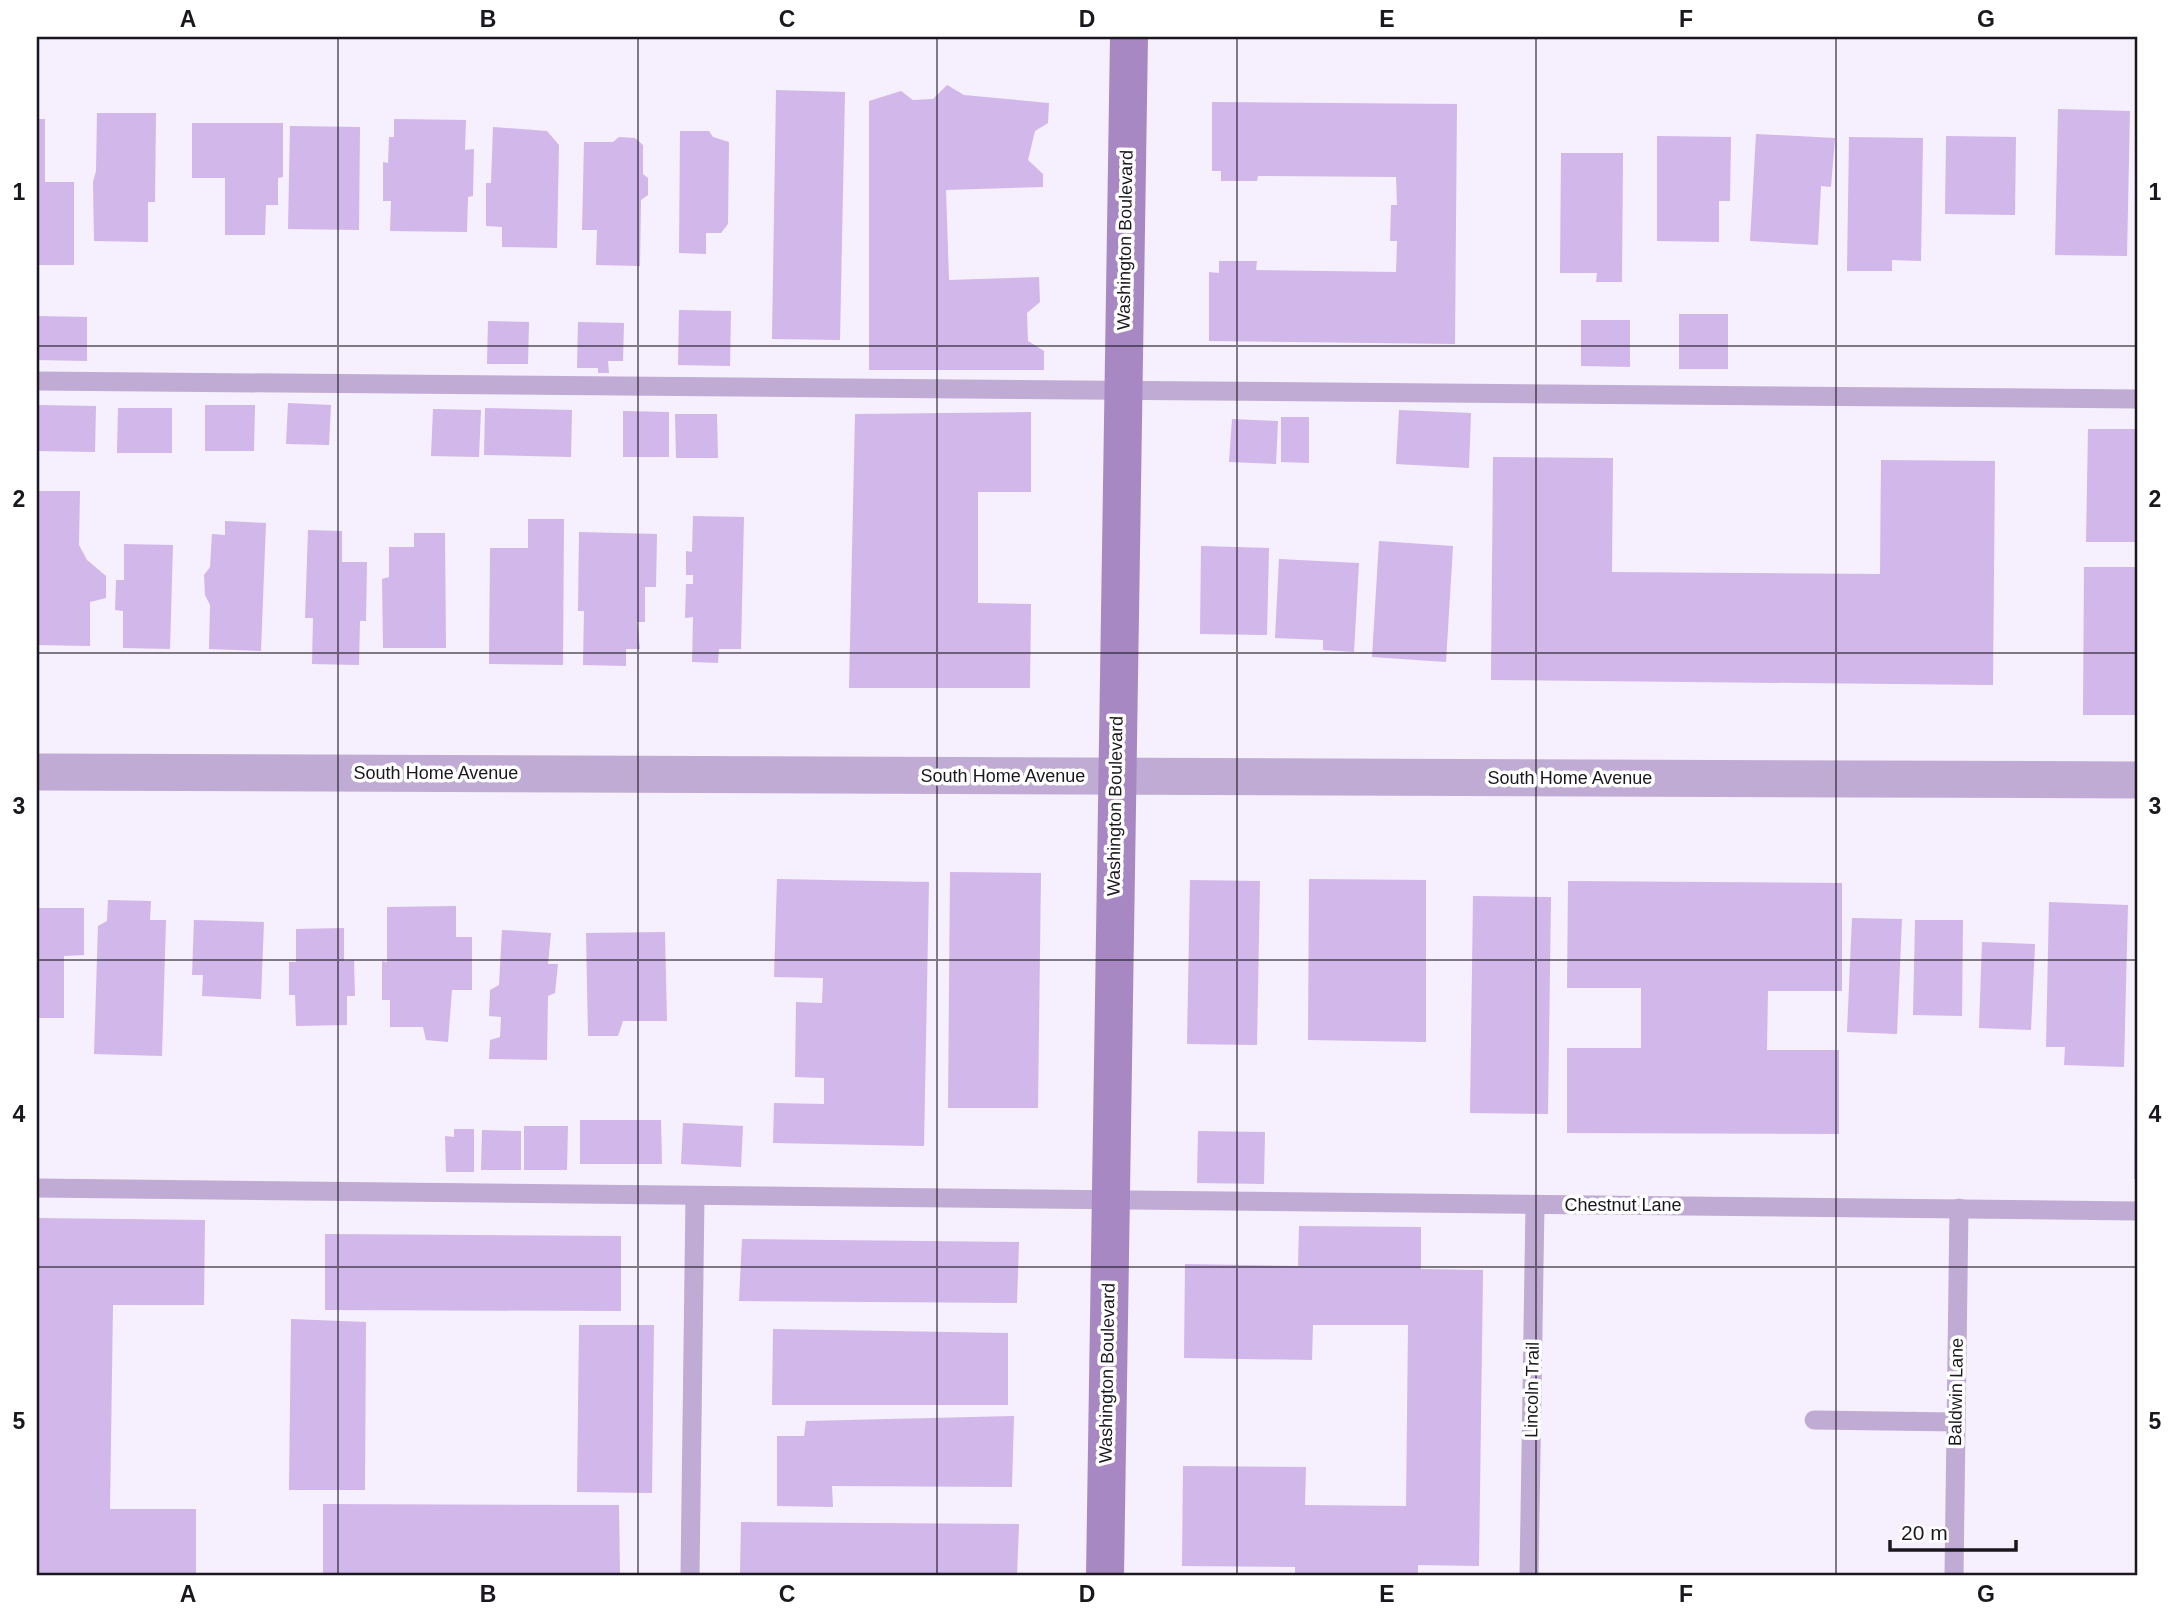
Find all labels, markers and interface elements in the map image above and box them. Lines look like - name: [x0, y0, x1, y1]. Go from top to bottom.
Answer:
- text: A: [180, 6, 196, 32]
- text: B: [480, 6, 496, 32]
- text: C: [779, 6, 795, 32]
- text: D: [1079, 6, 1095, 32]
- text: E: [1379, 6, 1395, 32]
- text: F: [1679, 6, 1693, 32]
- text: G: [1977, 6, 1995, 32]
- street label: Washington Boulevard: [1113, 150, 1137, 330]
- text: 1: [13, 179, 26, 205]
- text: 1: [2149, 179, 2162, 205]
- text: 2: [13, 486, 25, 512]
- text: 2: [2149, 486, 2161, 512]
- street label: Washington Boulevard: [1103, 716, 1127, 896]
- street label: South Home Avenue: [354, 763, 518, 783]
- street label: South Home Avenue: [921, 766, 1085, 786]
- street label: South Home Avenue: [1488, 768, 1652, 788]
- text: 3: [13, 793, 25, 819]
- text: 3: [2149, 793, 2161, 819]
- text: 4: [13, 1101, 26, 1127]
- text: 4: [2149, 1101, 2162, 1127]
- street label: Chestnut Lane: [1564, 1195, 1682, 1215]
- street label: Washington Boulevard: [1095, 1283, 1119, 1463]
- street label: Baldwin Lane: [1945, 1338, 1967, 1446]
- street label: Lincoln Trail: [1521, 1342, 1543, 1438]
- text: 5: [13, 1408, 26, 1434]
- text: 5: [2149, 1408, 2162, 1434]
- scale bar: [1890, 1508, 2016, 1552]
- text: 20 m: [1901, 1521, 1948, 1544]
- text: A: [180, 1581, 196, 1607]
- text: B: [480, 1581, 496, 1607]
- text: C: [779, 1581, 795, 1607]
- text: D: [1079, 1581, 1095, 1607]
- text: E: [1379, 1581, 1395, 1607]
- text: F: [1679, 1581, 1693, 1607]
- text: G: [1977, 1581, 1995, 1607]

